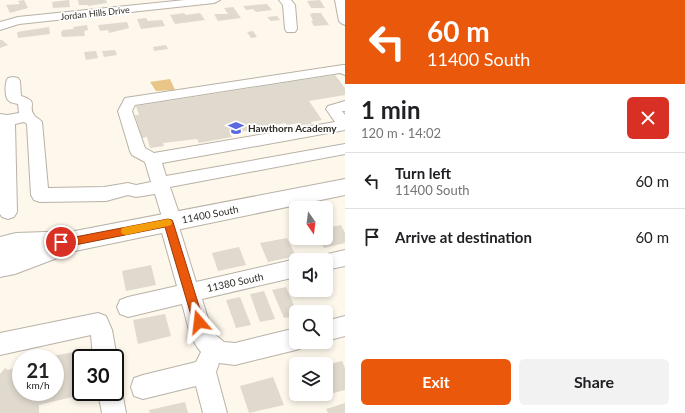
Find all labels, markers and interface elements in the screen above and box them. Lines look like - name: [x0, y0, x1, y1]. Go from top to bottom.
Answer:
- street label: Jordan Hills Drive: [60, 4, 130, 22]
- text: 60 m: [427, 14, 490, 48]
- icon: left: [361, 16, 413, 68]
- text: 11400 South: [427, 48, 530, 70]
- text: 1 min: [361, 95, 421, 124]
- button: close: [627, 97, 669, 139]
- school or university icon: Hawthorn Academy: [227, 119, 245, 137]
- place label: Hawthorn Academy: [248, 122, 337, 134]
- text: 120 m · 14:02: [361, 125, 441, 141]
- text: Turn left: [395, 164, 451, 182]
- icon: left: [361, 170, 383, 192]
- text: 60 m: [635, 172, 669, 190]
- text: 11400 South: [395, 182, 470, 198]
- north arrow: [289, 201, 333, 245]
- map controls: [289, 201, 333, 401]
- street label: 11400 South: [181, 203, 239, 225]
- pin: [44, 225, 78, 259]
- icon: arrive: [361, 226, 383, 248]
- text: Arrive at destination: [395, 228, 532, 246]
- text: 60 m: [635, 228, 669, 246]
- icon: arrive: [50, 231, 72, 253]
- button: sound: [289, 253, 333, 297]
- street label: 11380 South: [206, 270, 264, 294]
- position arrow: [178, 301, 220, 343]
- button: search: [289, 305, 333, 349]
- speed limit sign: 30: [72, 349, 124, 401]
- button: layers: [289, 357, 333, 401]
- text: 21: [26, 358, 50, 382]
- button: Exit: [361, 359, 511, 405]
- button: Share: [519, 359, 669, 405]
- text: km/h: [26, 379, 50, 391]

